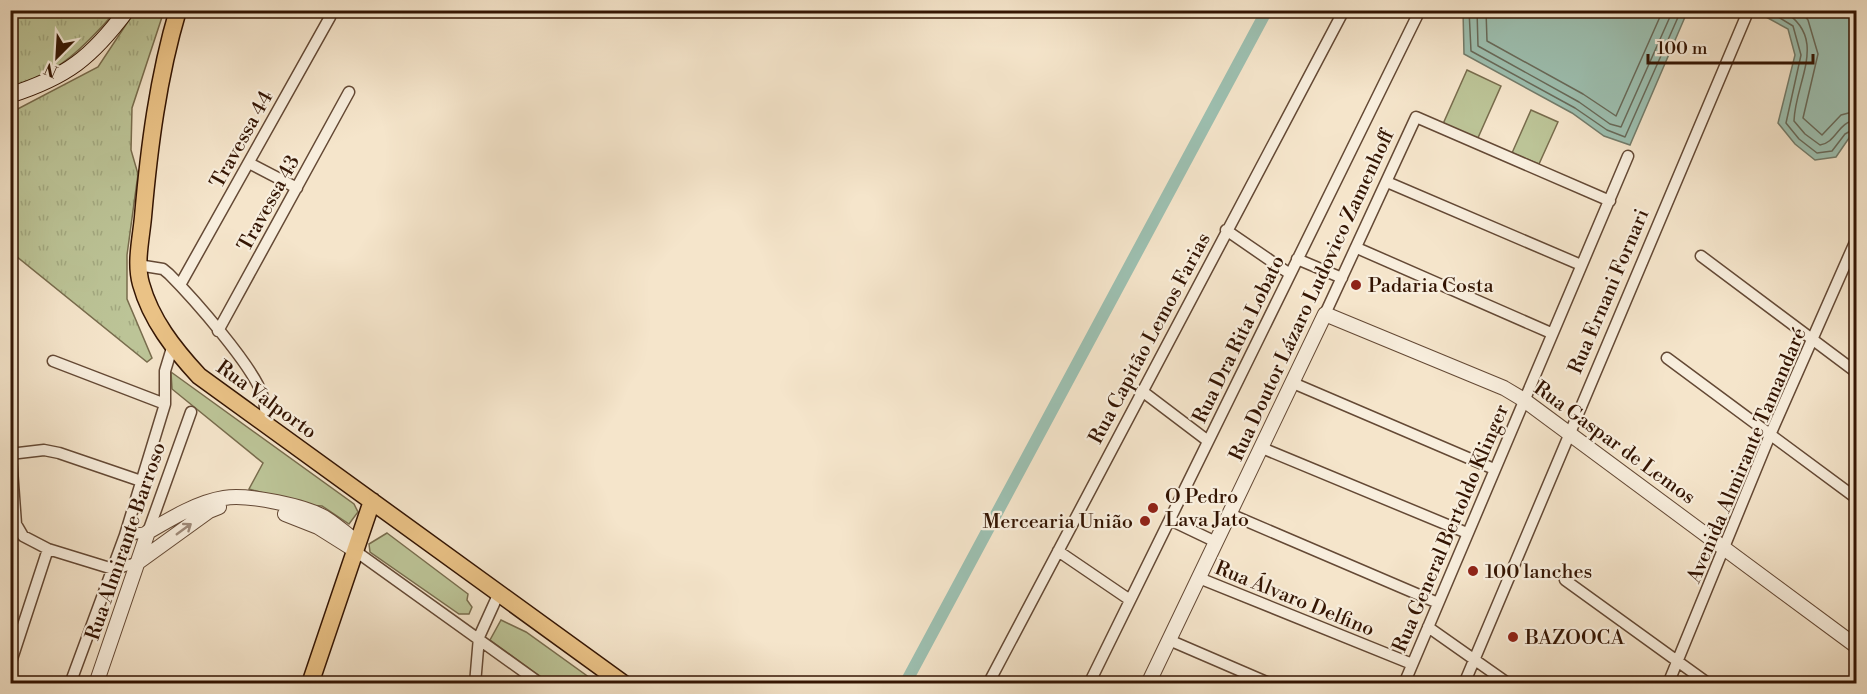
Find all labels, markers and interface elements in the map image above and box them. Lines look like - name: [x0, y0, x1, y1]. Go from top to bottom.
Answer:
- north arrow: [27, 27, 87, 87]
- scale bar: [1648, 27, 1813, 65]
- text: 100 m: [1657, 37, 1708, 60]
- text: N: [41, 58, 61, 81]
- street label: Travessa 44: [205, 87, 279, 193]
- street label: Rua Doutor Lázaro Ludovico Zamenhoff: [1224, 125, 1401, 465]
- street label: Travessa 43: [233, 151, 306, 256]
- street label: Rua Ernani Fornari: [1563, 205, 1656, 378]
- street label: Rua Capitão Lemos Farias: [1084, 229, 1217, 449]
- street label: Rua Dra Rita Lobato: [1188, 252, 1291, 428]
- place label: Padaria Costa: [1368, 274, 1494, 299]
- marker: Padaria Costa: [1349, 278, 1363, 292]
- street label: Avenida Almirante Tamandaré: [1682, 324, 1813, 588]
- street label: Rua Valporto: [211, 355, 321, 445]
- street label: Rua Gaspar de Lemos: [1528, 376, 1700, 510]
- street label: Rua General Bertoldo Klinger: [1388, 400, 1515, 656]
- street label: Rua Almirante Barroso: [81, 439, 172, 644]
- place label: O Pedro Lava Jato: [1165, 485, 1249, 533]
- marker: O Pedro Lava Jato: [1146, 501, 1160, 515]
- place label: Mercearia União: [982, 510, 1133, 535]
- marker: Mercearia União: [1138, 514, 1152, 528]
- one-way arrow: [176, 523, 192, 535]
- street label: Rua Álvaro Delfino: [1211, 555, 1378, 643]
- place label: 100 lanches: [1485, 560, 1592, 585]
- marker: 100 lanches: [1466, 564, 1480, 578]
- place label: BAZOOCA: [1524, 626, 1626, 651]
- marker: BAZOOCA: [1506, 630, 1520, 644]

